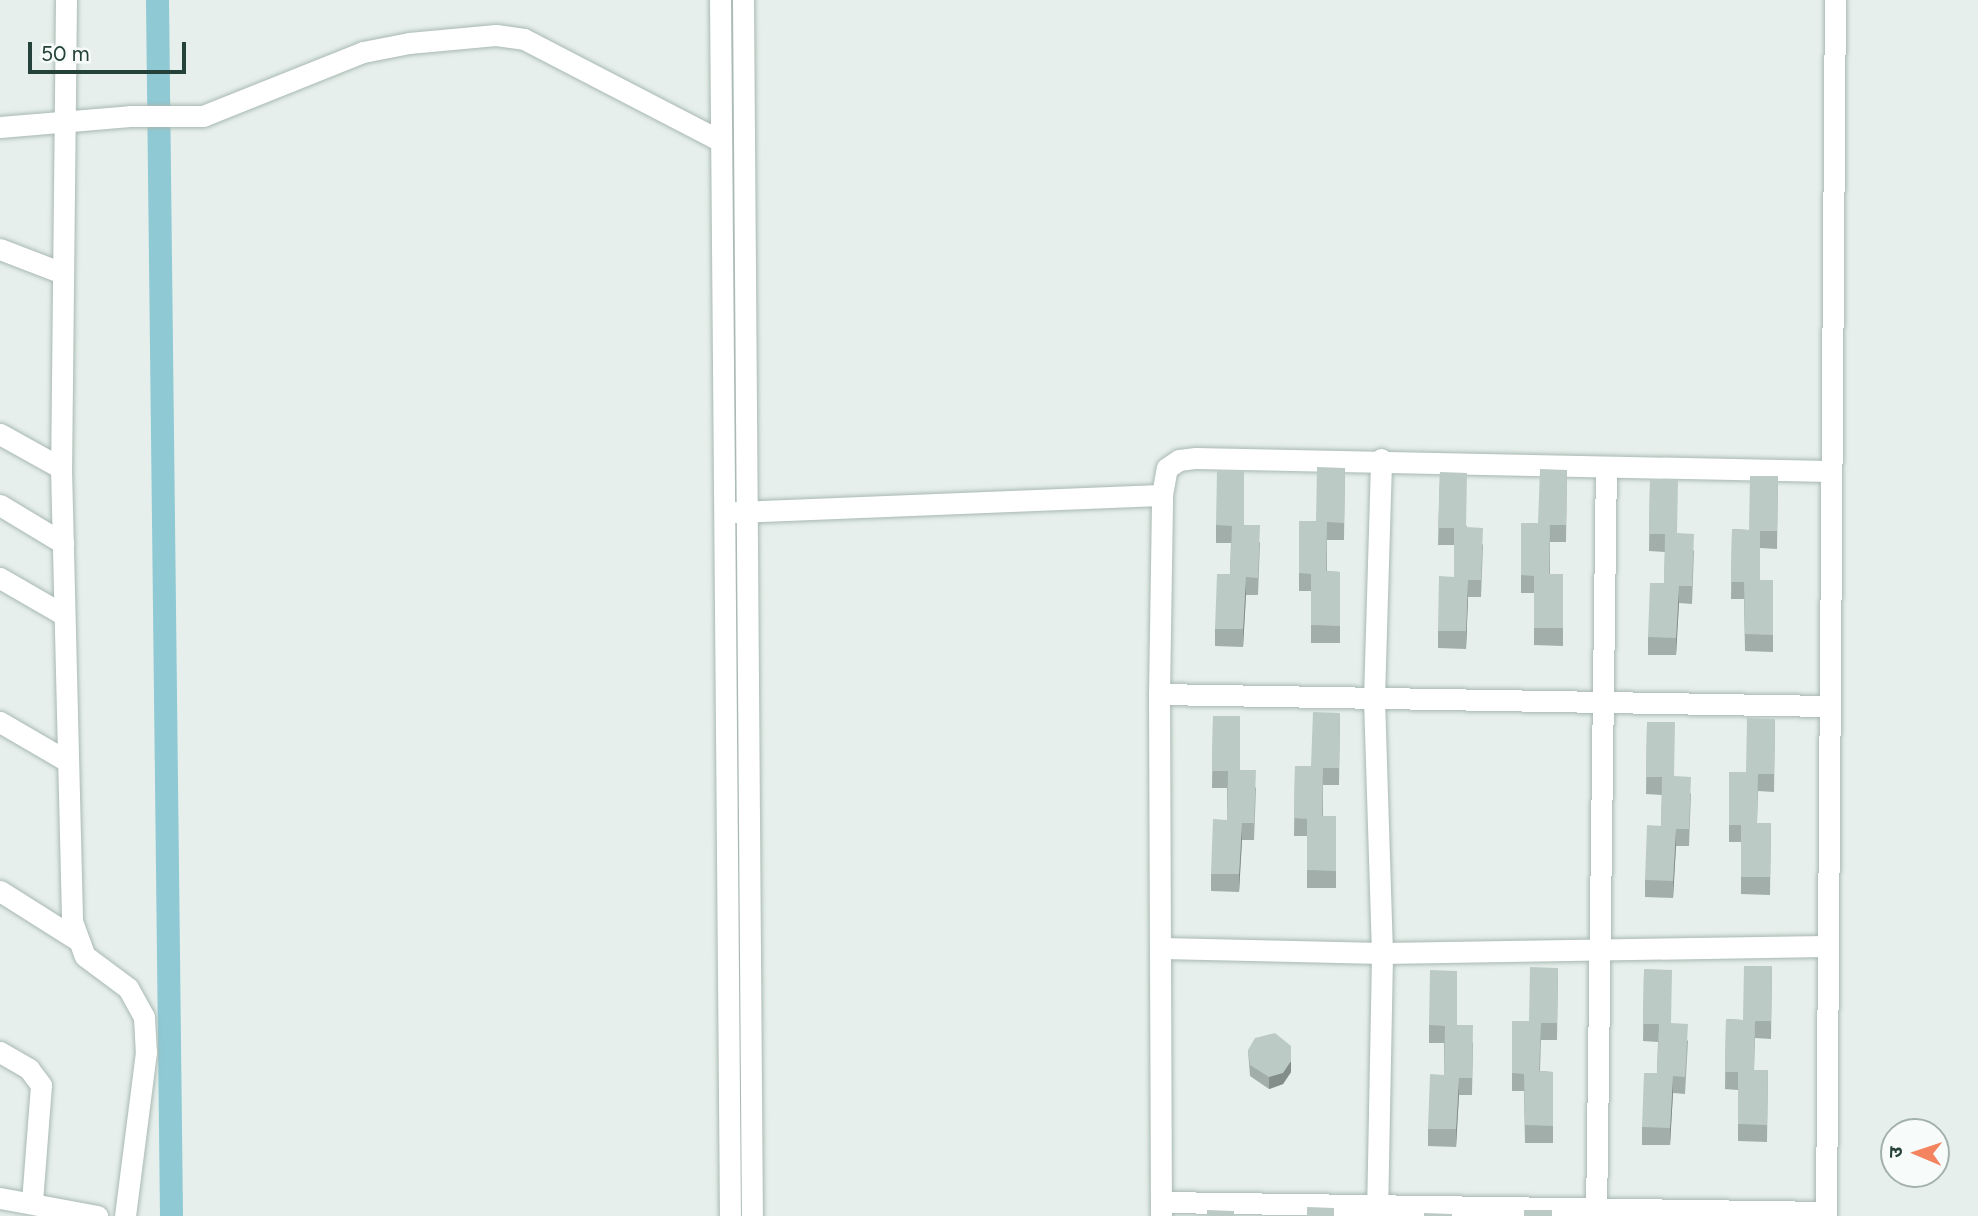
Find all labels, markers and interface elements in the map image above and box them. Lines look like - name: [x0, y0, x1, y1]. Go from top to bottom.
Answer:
- scale bar: [32, 28, 189, 72]
- text: 50 m: [41, 41, 90, 66]
- north arrow: [1880, 1118, 1950, 1188]
- text: उ: [1884, 1146, 1907, 1158]

